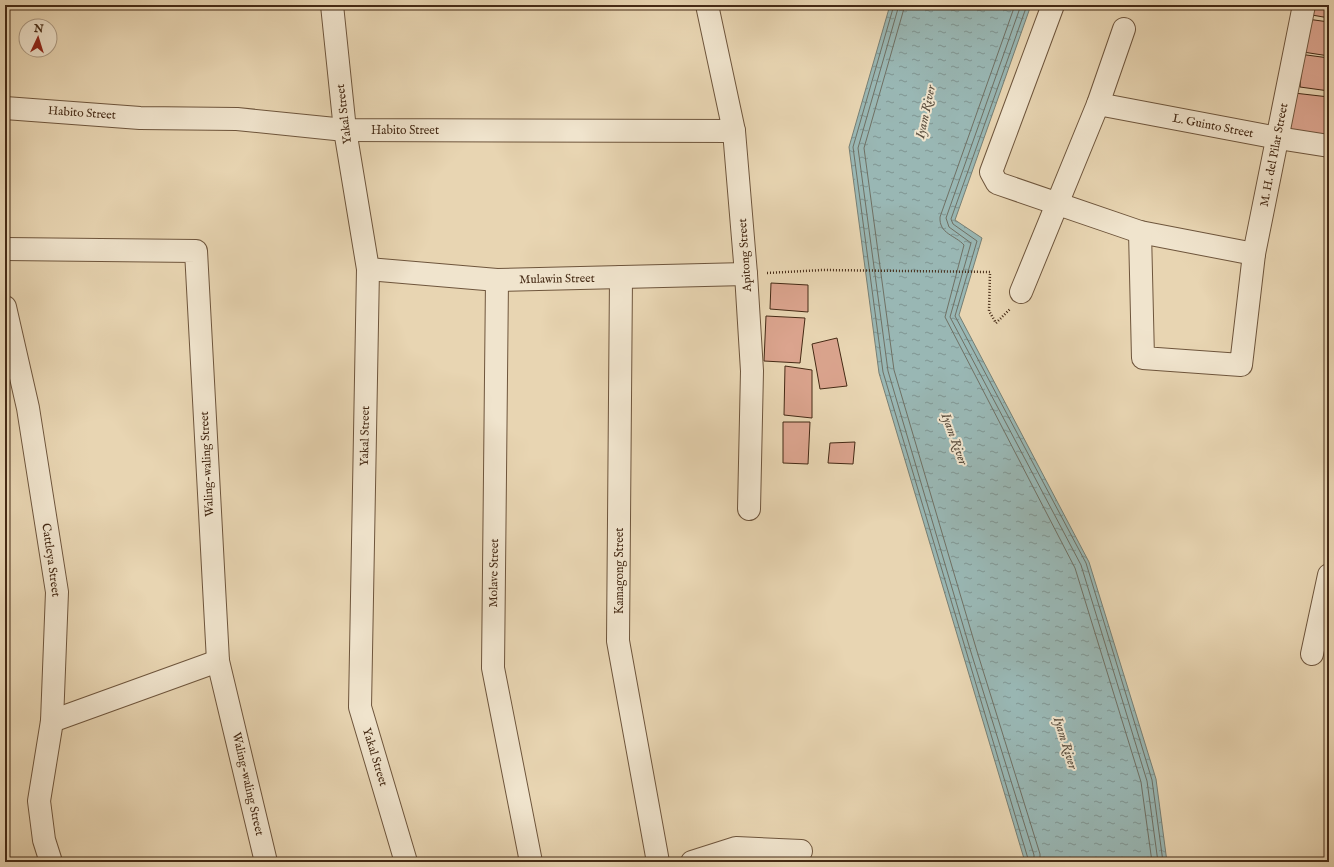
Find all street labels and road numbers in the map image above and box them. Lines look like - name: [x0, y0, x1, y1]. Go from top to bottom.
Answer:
- street label: Yakal Street: [333, 83, 355, 145]
- street label: M. H. del Pilar Street: [1257, 102, 1291, 208]
- street label: Habito Street: [48, 103, 116, 123]
- street label: L. Guinto Street: [1171, 111, 1255, 141]
- street label: Habito Street: [371, 123, 439, 138]
- street label: Apitong Street: [735, 218, 756, 293]
- street label: Mulawin Street: [519, 271, 595, 287]
- street label: Yakal Street: [357, 406, 373, 466]
- street label: Waling-waling Street: [197, 411, 217, 517]
- street label: Cattleya Street: [38, 522, 64, 598]
- street label: Kamagong Street: [612, 528, 627, 614]
- street label: Molave Street: [486, 538, 502, 608]
- street label: Yakal Street: [359, 726, 391, 788]
- street label: Waling-waling Street: [229, 731, 267, 837]

